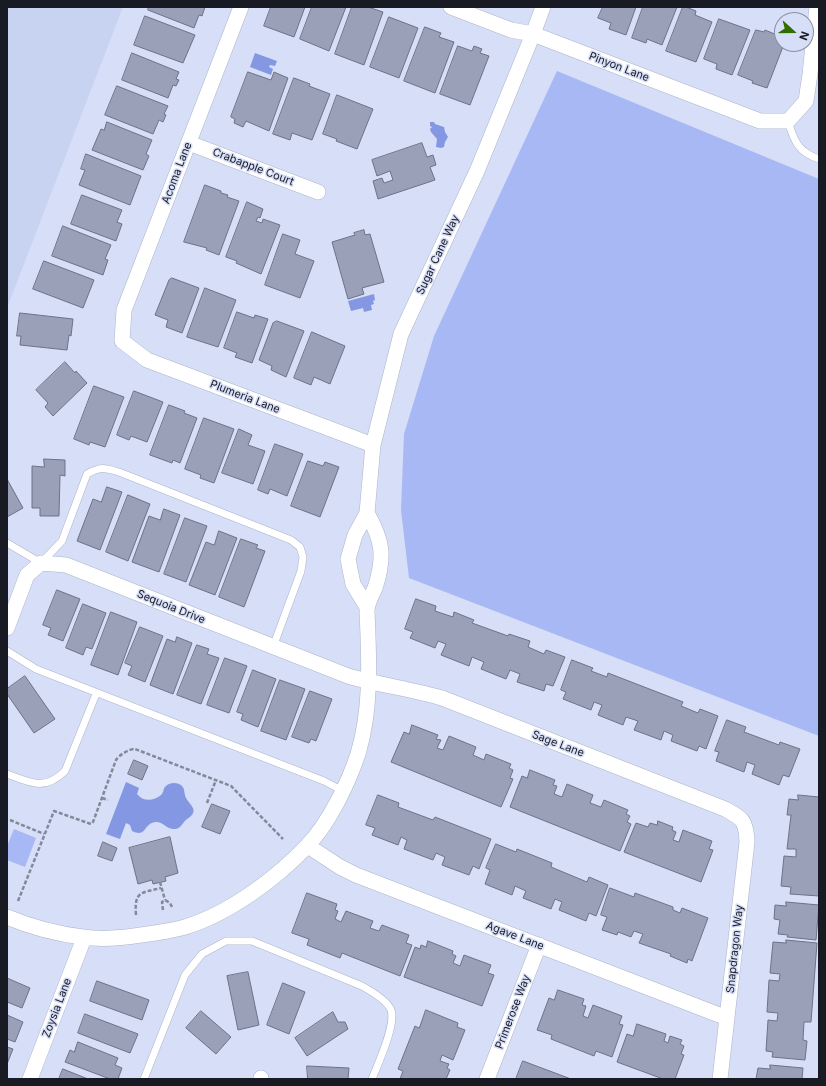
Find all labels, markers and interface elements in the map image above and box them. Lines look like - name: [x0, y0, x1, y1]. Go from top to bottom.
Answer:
- north arrow: [774, 12, 814, 52]
- text: N: [796, 30, 812, 42]
- street label: Pinyon Lane: [587, 49, 651, 85]
- street label: Acoma Lane: [159, 140, 195, 206]
- street label: Crabapple Court: [210, 145, 296, 189]
- street label: Sugar Cane Way: [414, 213, 462, 297]
- street label: Plumeria Lane: [208, 378, 282, 416]
- street label: Sequoia Drive: [135, 587, 207, 627]
- street label: Sage Lane: [530, 728, 586, 760]
- street label: Snapdragon Way: [724, 904, 746, 994]
- street label: Agave Lane: [484, 919, 546, 953]
- street label: Primerose Way: [493, 973, 533, 1051]
- street label: Zoysia Lane: [40, 976, 74, 1040]

